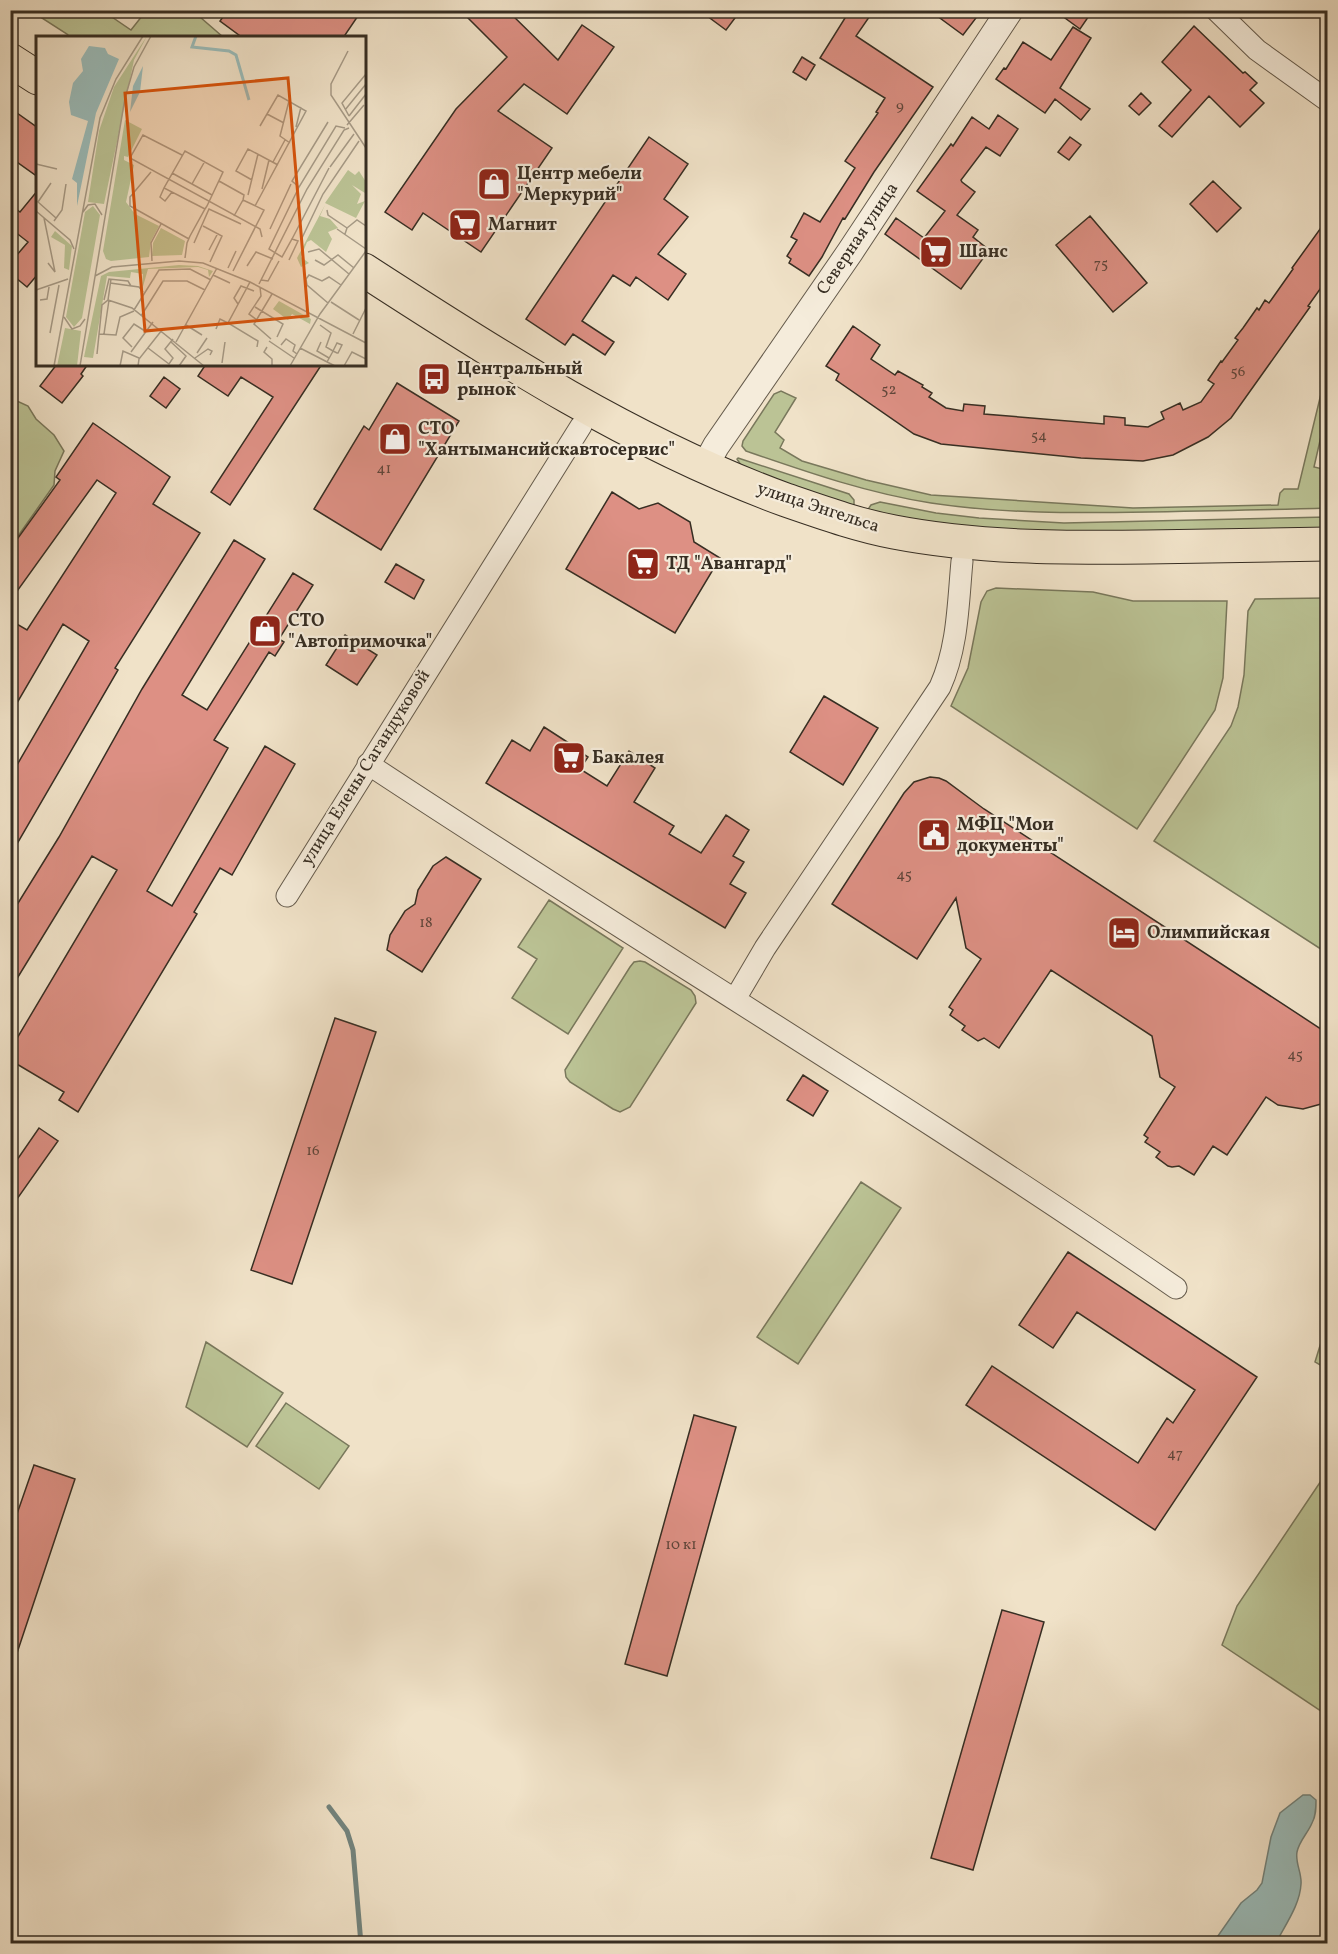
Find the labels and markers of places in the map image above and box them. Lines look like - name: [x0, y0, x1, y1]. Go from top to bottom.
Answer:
- place label: Центр мебели "Меркурий": [517, 162, 642, 208]
- shop icon: Центр мебели "Меркурий": [476, 166, 512, 202]
- supermarket icon: Магнит: [447, 207, 483, 243]
- place label: Магнит: [488, 213, 557, 238]
- supermarket icon: Шанс: [918, 234, 954, 270]
- place label: Шанс: [959, 240, 1008, 265]
- place label: Центральный рынок: [457, 357, 583, 403]
- bus stop icon: Центральный рынок: [416, 361, 452, 397]
- place label: СТО "Хантымансийскавтосервис": [418, 417, 675, 463]
- shop icon: СТО "Хантымансийскавтосервис": [377, 421, 413, 457]
- supermarket icon: ТД "Авангард": [625, 546, 661, 582]
- place label: ТД "Авангард": [666, 552, 792, 577]
- place label: СТО "Автопримочка": [288, 609, 432, 655]
- shop icon: СТО "Автопримочка": [247, 613, 283, 649]
- supermarket icon: Бакалея: [551, 740, 587, 776]
- place label: Бакалея: [592, 746, 664, 771]
- place label: МФЦ "Мои документы": [957, 813, 1064, 859]
- public building icon: МФЦ "Мои документы": [916, 817, 952, 853]
- hotel icon: Олимпийская: [1106, 915, 1142, 951]
- place label: Олимпийская: [1147, 921, 1270, 946]

